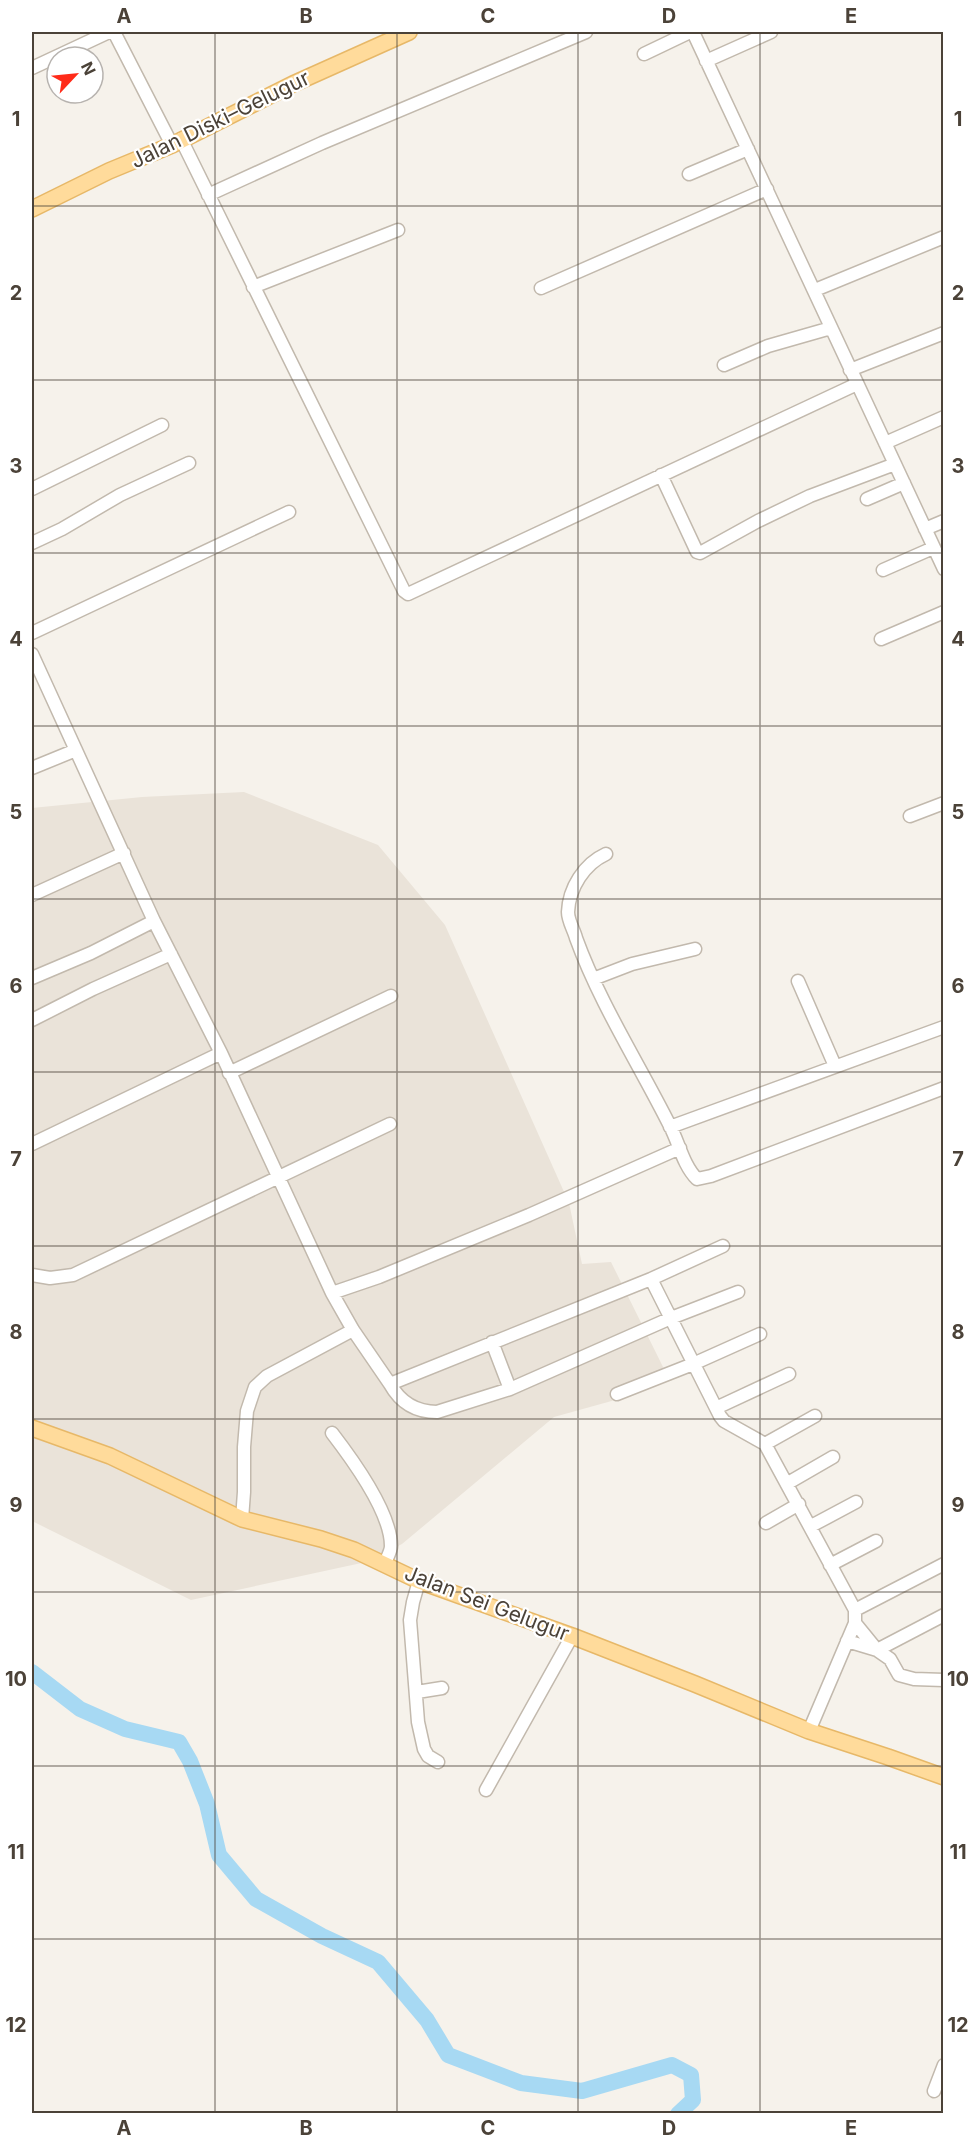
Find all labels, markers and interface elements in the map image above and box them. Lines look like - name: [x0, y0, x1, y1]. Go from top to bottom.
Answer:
- text: A: [117, 4, 132, 28]
- text: B: [299, 4, 313, 28]
- text: C: [481, 4, 495, 28]
- text: D: [662, 4, 676, 28]
- text: E: [845, 4, 857, 28]
- north arrow: [45, 45, 105, 105]
- text: N: [77, 59, 100, 78]
- street label: Jalan Diski–Gelugur: [126, 65, 314, 173]
- text: 1: [12, 107, 20, 131]
- text: 1: [954, 107, 962, 131]
- text: 2: [10, 281, 22, 305]
- text: 2: [952, 281, 964, 305]
- text: 3: [10, 454, 22, 478]
- text: 3: [952, 454, 964, 478]
- text: 4: [9, 627, 23, 651]
- text: 4: [951, 627, 965, 651]
- text: 5: [10, 800, 22, 824]
- text: 5: [952, 800, 964, 824]
- text: 6: [10, 974, 23, 998]
- text: 6: [952, 974, 965, 998]
- text: 7: [10, 1147, 22, 1171]
- text: 7: [952, 1147, 964, 1171]
- text: 8: [9, 1320, 23, 1344]
- text: 8: [951, 1320, 965, 1344]
- text: 9: [10, 1493, 23, 1517]
- text: 9: [952, 1493, 965, 1517]
- street label: Jalan Sei Gelugur: [401, 1560, 573, 1646]
- text: 10: [5, 1667, 27, 1691]
- text: 10: [947, 1667, 969, 1691]
- text: 11: [7, 1840, 25, 1864]
- text: 11: [949, 1840, 967, 1864]
- text: 12: [5, 2013, 27, 2037]
- text: 12: [947, 2013, 969, 2037]
- text: A: [117, 2116, 132, 2140]
- text: B: [299, 2116, 313, 2140]
- text: C: [481, 2116, 495, 2140]
- text: D: [662, 2116, 676, 2140]
- text: E: [845, 2116, 857, 2140]

